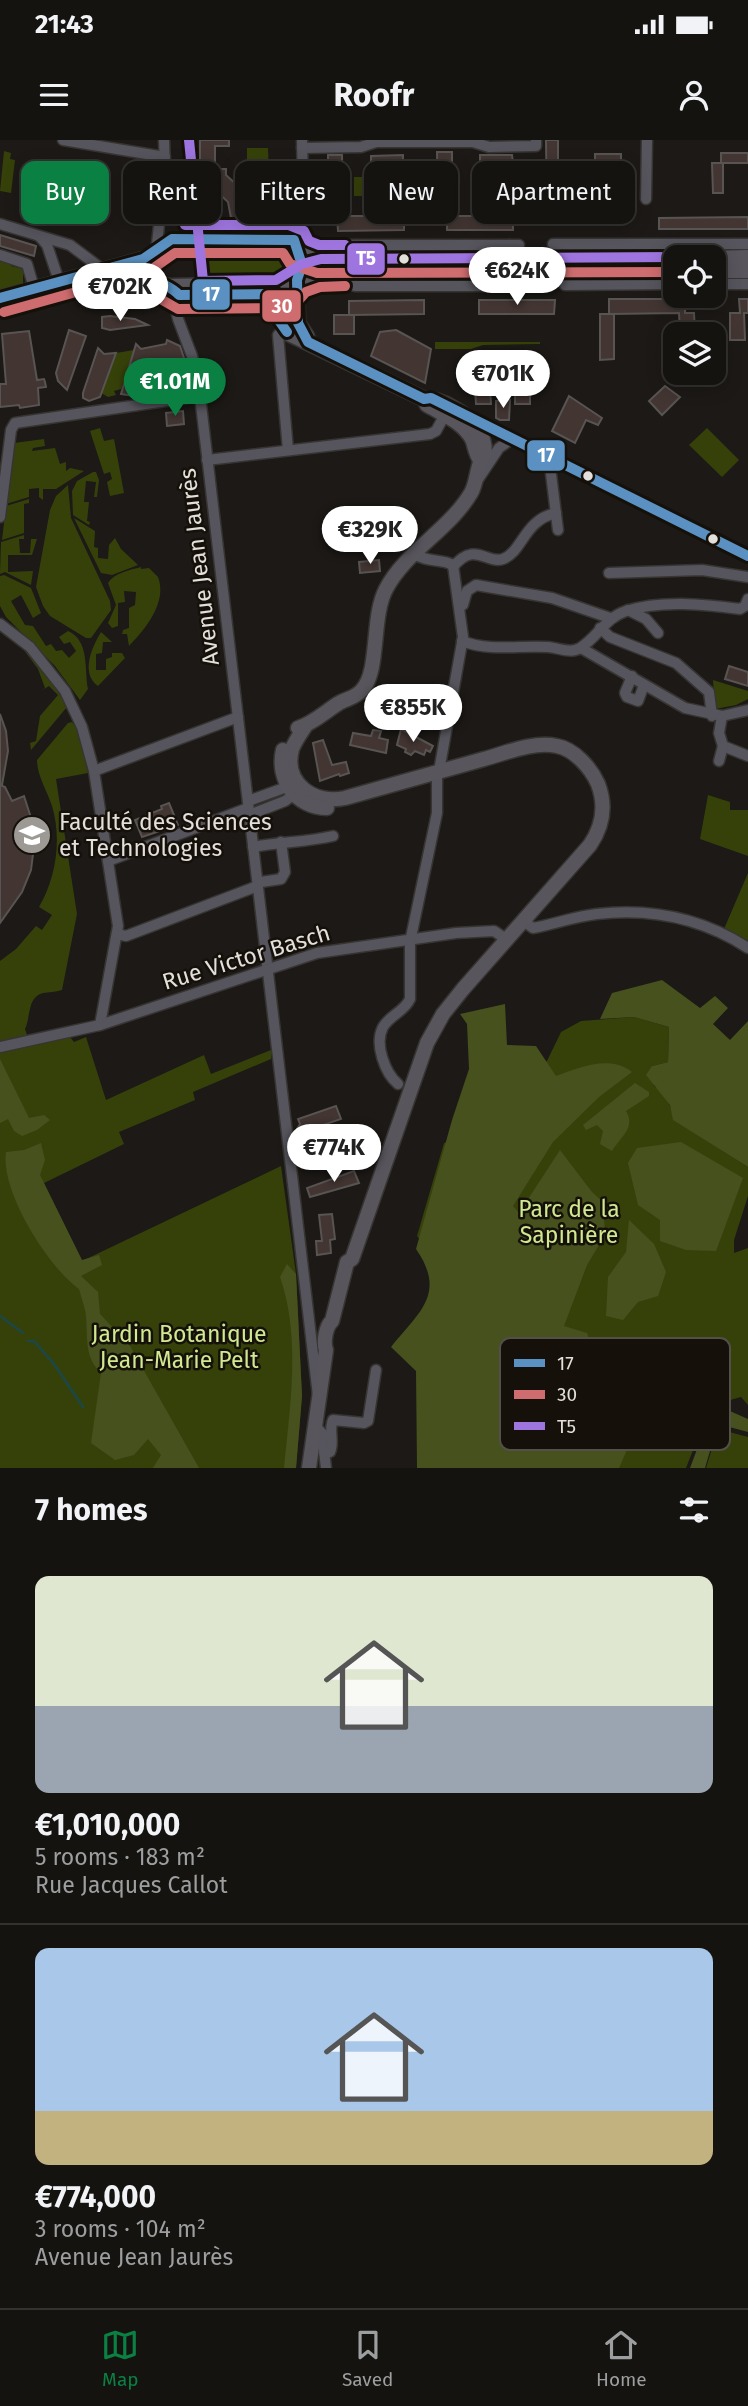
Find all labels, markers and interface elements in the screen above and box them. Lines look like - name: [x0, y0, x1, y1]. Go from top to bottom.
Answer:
- text: 21:43: [35, 9, 94, 40]
- icon: menu: [35, 76, 73, 114]
- text: Roofr: [334, 76, 414, 114]
- icon: person: [675, 76, 713, 114]
- chip: Buy: [21, 161, 109, 224]
- chip: Rent: [123, 161, 221, 224]
- chip: Filters: [235, 161, 350, 224]
- chip: New: [364, 161, 458, 224]
- chip: Apartment: [472, 161, 635, 224]
- line badge: T5: [346, 242, 386, 276]
- map controls: [663, 245, 726, 385]
- button: locate: [663, 245, 726, 308]
- text: T5: [356, 247, 376, 270]
- pin: €624K: [468, 248, 566, 307]
- unlabelled marker: [397, 252, 411, 266]
- text: €624K: [485, 256, 549, 284]
- pin: €702K: [71, 264, 169, 323]
- text: €702K: [88, 272, 152, 300]
- line badge: 17: [191, 278, 231, 311]
- text: 17: [202, 283, 220, 306]
- line badge: 30: [261, 289, 302, 323]
- text: 30: [271, 295, 293, 318]
- button: layers: [663, 322, 726, 385]
- pin: €701K: [454, 350, 552, 410]
- pin: €1.01M: [118, 358, 232, 418]
- text: €701K: [472, 359, 534, 387]
- text: €1.01M: [140, 367, 210, 395]
- line badge: 17: [526, 439, 566, 472]
- text: 17: [537, 444, 555, 467]
- street label: Avenue Jean Jaurès: [173, 467, 225, 667]
- unlabelled marker: [581, 469, 595, 483]
- pin: €329K: [321, 506, 419, 566]
- text: €329K: [338, 515, 402, 543]
- unlabelled marker: [706, 532, 720, 546]
- pin: €855K: [364, 684, 462, 744]
- text: €855K: [380, 693, 446, 721]
- place label: Faculté des Sciences et Technologies: [59, 808, 272, 862]
- school or university icon: Faculté des Sciences et Technologies: [11, 814, 53, 856]
- street label: Rue Victor Basch: [159, 918, 333, 996]
- pin: €774K: [285, 1124, 383, 1184]
- text: €774K: [303, 1133, 365, 1161]
- park label: Parc de la Sapinière: [518, 1195, 620, 1249]
- park label: Jardin Botanique Jean-Marie Pelt: [91, 1320, 267, 1374]
- legend: [500, 1338, 730, 1450]
- text: 17: [557, 1352, 574, 1375]
- text: 30: [557, 1383, 577, 1406]
- text: T5: [557, 1415, 576, 1438]
- icon: filters: [675, 1491, 713, 1529]
- text: 7 homes: [35, 1492, 147, 1528]
- icon: home: [311, 1622, 437, 1748]
- text: €1,010,000: [35, 1807, 180, 1843]
- text: 5 rooms · 183 m²: [35, 1843, 205, 1871]
- text: Rue Jacques Callot: [35, 1871, 228, 1899]
- icon: home: [311, 1994, 437, 2120]
- text: €774,000: [35, 2179, 156, 2215]
- text: 3 rooms · 104 m²: [35, 2215, 206, 2243]
- text: Avenue Jean Jaurès: [35, 2243, 233, 2271]
- tab: Map: [101, 2326, 139, 2391]
- tab: Saved: [342, 2326, 393, 2391]
- tab: Home: [596, 2326, 647, 2391]

